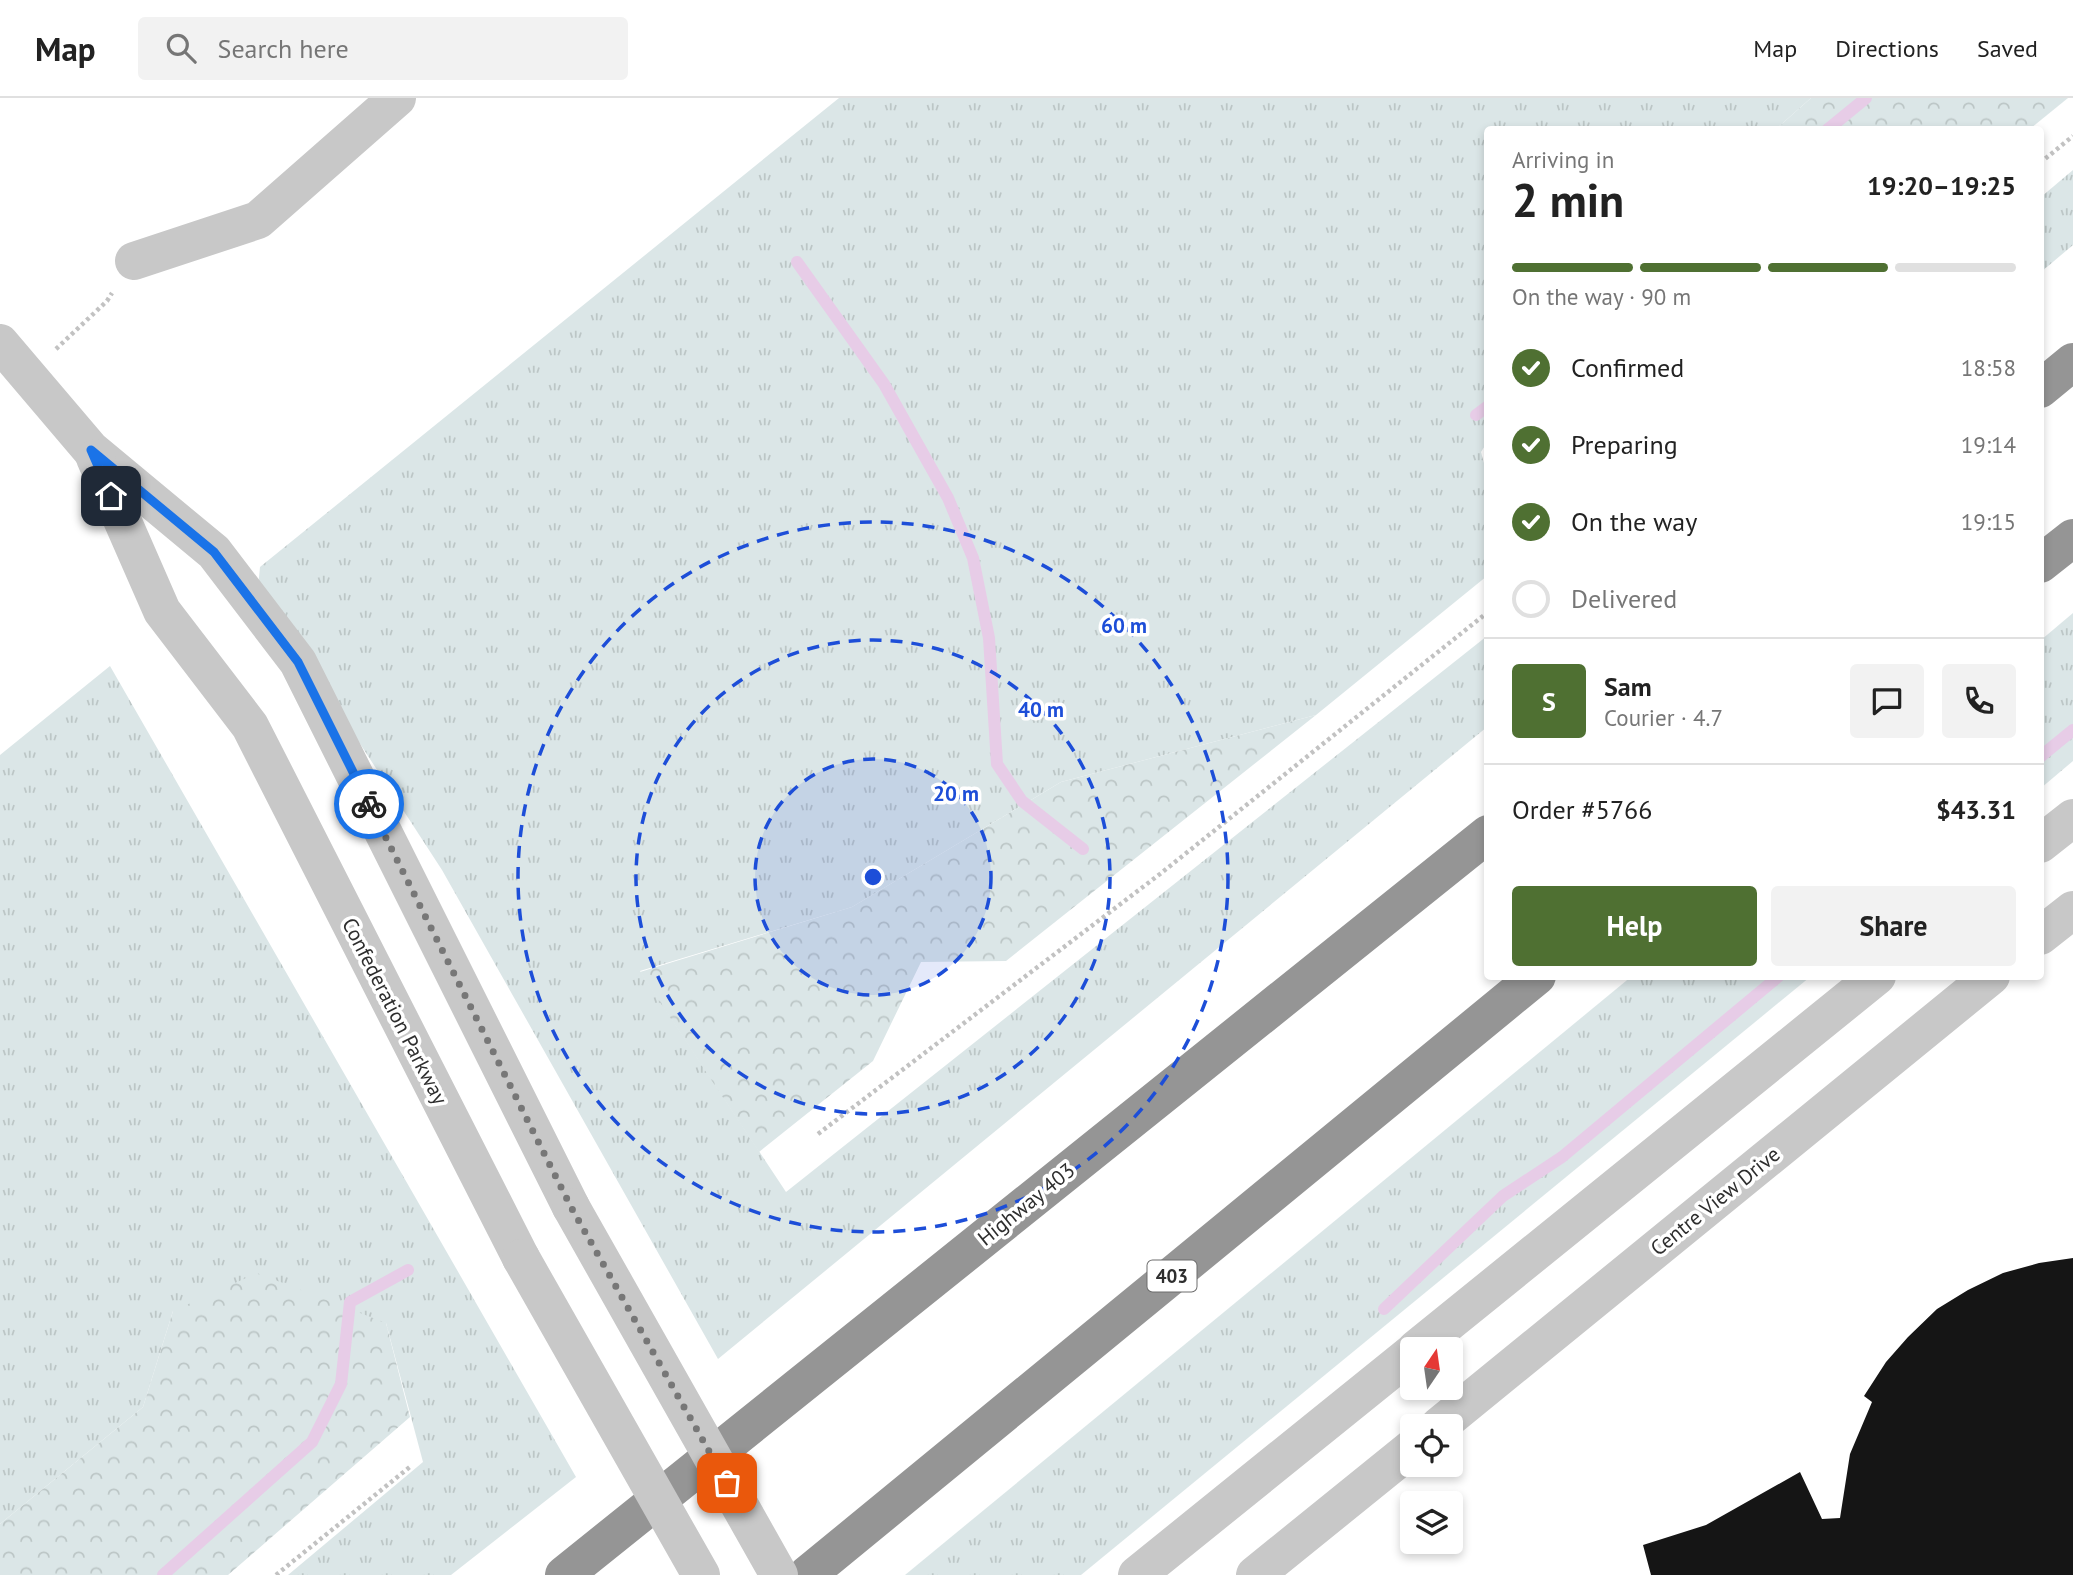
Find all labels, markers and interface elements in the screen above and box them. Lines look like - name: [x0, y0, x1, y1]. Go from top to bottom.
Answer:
- search box: [138, 17, 628, 80]
- text: Map: [35, 27, 96, 70]
- icon: search: [162, 29, 200, 67]
- text: Search here: [218, 32, 349, 65]
- text: Map: [1753, 33, 1797, 64]
- text: Directions: [1835, 33, 1939, 64]
- text: Saved: [1977, 33, 2038, 64]
- text: Arriving in: [1512, 145, 1614, 174]
- text: 19:20–19:25: [1867, 169, 2016, 202]
- text: 2 min: [1512, 170, 1624, 230]
- text: On the way · 90 m: [1512, 282, 1691, 311]
- icon: check: [1512, 349, 1550, 387]
- text: Confirmed: [1571, 351, 1684, 384]
- text: 18:58: [1961, 353, 2016, 382]
- icon: check: [1512, 426, 1550, 464]
- text: Preparing: [1571, 428, 1678, 461]
- text: 19:14: [1961, 430, 2016, 459]
- pin: [81, 466, 141, 526]
- icon: home: [92, 477, 130, 515]
- icon: check: [1512, 503, 1550, 541]
- text: On the way: [1571, 505, 1697, 538]
- text: 19:15: [1961, 507, 2016, 536]
- text: Delivered: [1571, 582, 1677, 615]
- text: 60 m: [1101, 612, 1147, 639]
- button: chat: [1850, 664, 1924, 738]
- button: phone: [1942, 664, 2016, 738]
- text: Sam: [1604, 670, 1652, 703]
- text: S: [1542, 685, 1556, 718]
- text: 40 m: [1018, 696, 1064, 723]
- text: Courier · 4.7: [1604, 703, 1723, 732]
- courier: [334, 769, 404, 839]
- text: 20 m: [933, 780, 979, 807]
- icon: bike: [350, 785, 388, 823]
- text: Order #5766: [1512, 793, 1652, 826]
- text: $43.31: [1936, 793, 2016, 826]
- centre of rings: [861, 865, 885, 889]
- button: Help: [1512, 886, 1757, 966]
- button: Share: [1771, 886, 2016, 966]
- street label: Confederation Parkway: [336, 913, 454, 1109]
- street label: Centre View Drive: [1645, 1141, 1785, 1261]
- street label: Highway 403: [972, 1157, 1080, 1251]
- road number: 403: [1148, 1260, 1196, 1292]
- north arrow: [1400, 1337, 1463, 1400]
- map controls: [1400, 1337, 1463, 1554]
- button: locate: [1400, 1414, 1463, 1477]
- pin: [697, 1453, 757, 1513]
- icon: bag: [708, 1464, 746, 1502]
- button: layers: [1400, 1491, 1463, 1554]

